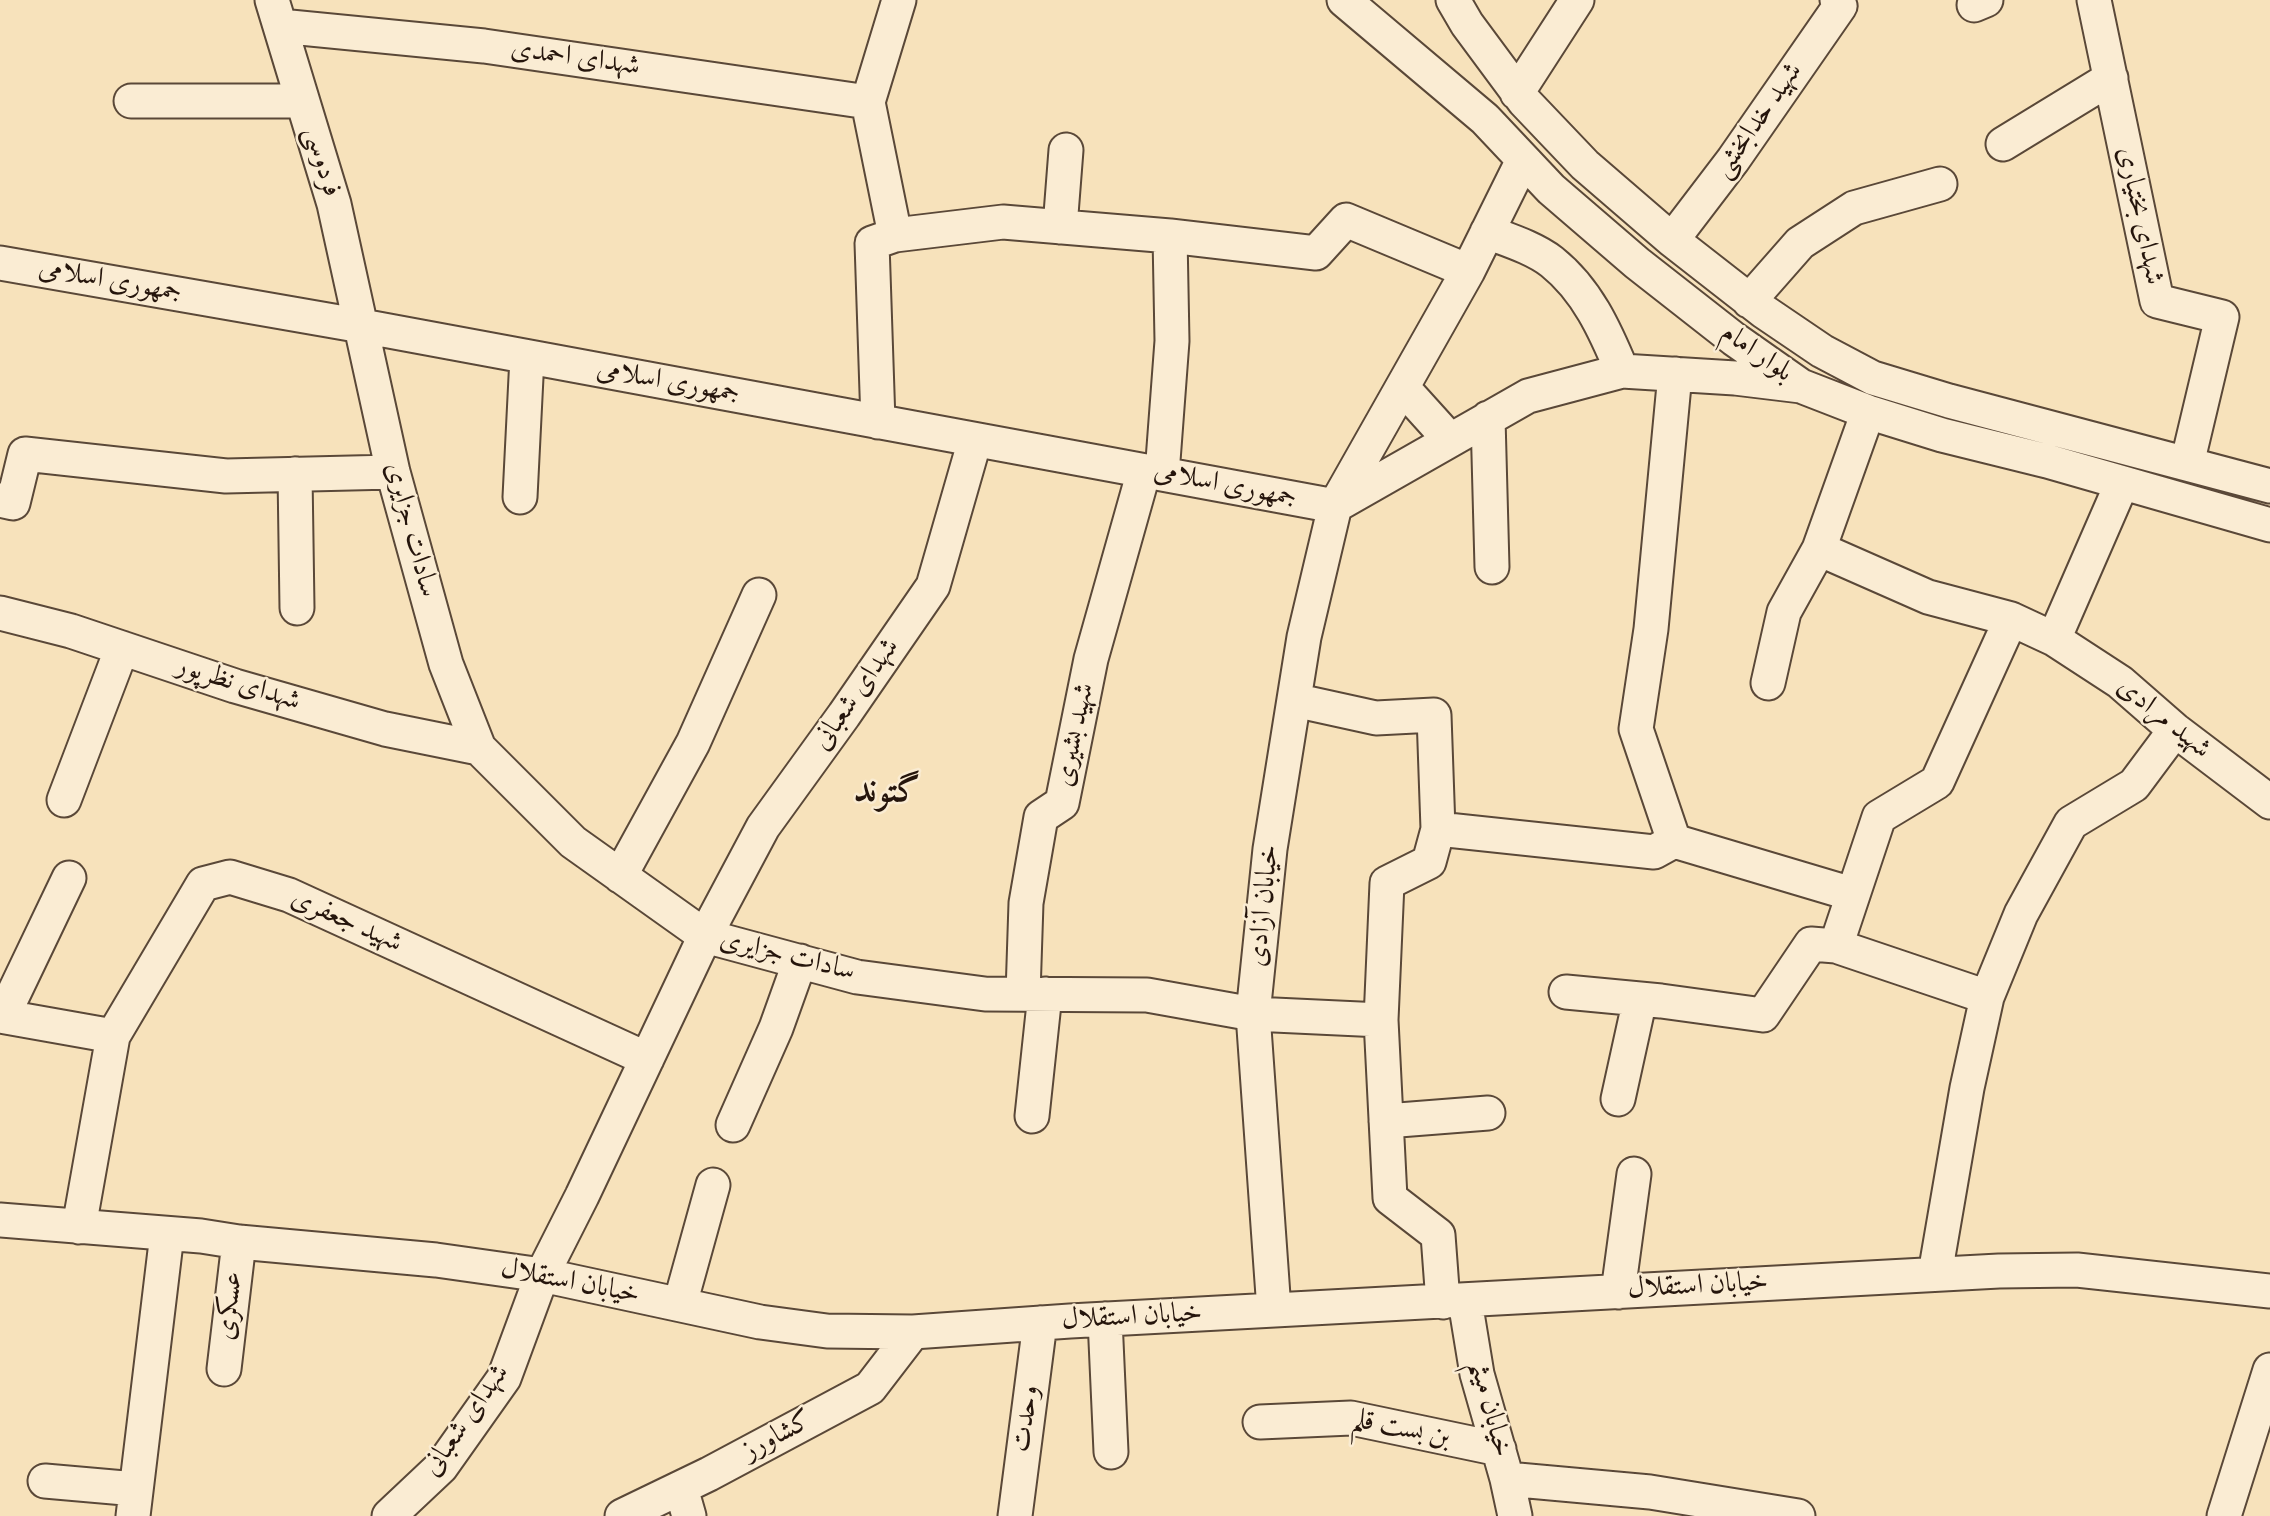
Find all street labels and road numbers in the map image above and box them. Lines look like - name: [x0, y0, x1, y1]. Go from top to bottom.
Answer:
- street label: شهدای احمدی: [508, 33, 642, 85]
- street label: شهید خدابخشی: [1707, 57, 1811, 185]
- street label: فردوسی: [294, 123, 348, 201]
- street label: شهدای بختیاری: [2108, 144, 2170, 288]
- street label: جمهوری اسلامی: [36, 253, 184, 311]
- street label: بلوار امام: [1713, 317, 1799, 391]
- street label: جمهوری اسلامی: [594, 354, 742, 412]
- street label: جمهوری اسلامی: [1151, 456, 1299, 516]
- street label: سادات جزایری: [376, 459, 444, 601]
- street label: شهدای شعبانی: [806, 632, 908, 758]
- street label: شهدای نظرپور: [172, 650, 304, 720]
- street label: شهید مرادی: [2109, 671, 2217, 767]
- street label: شهید بشیری: [1049, 680, 1103, 790]
- street label: خیابان آزادی: [1242, 843, 1288, 969]
- street label: شهید جعفری: [285, 883, 407, 961]
- street label: سادات جزایری: [716, 924, 858, 990]
- street label: خیابان استقلال: [498, 1253, 642, 1313]
- street label: خیابان استقلال: [1627, 1267, 1769, 1307]
- street label: عسکری: [210, 1270, 252, 1342]
- street label: خیابان استقلال: [1061, 1298, 1203, 1338]
- street label: خیابان میثم: [1460, 1357, 1518, 1461]
- street label: شهدای شعبانی: [416, 1358, 518, 1484]
- street label: وحدت: [1006, 1383, 1048, 1455]
- street label: بن بست قلم: [1349, 1404, 1453, 1456]
- street label: کشاورز: [737, 1405, 819, 1469]

